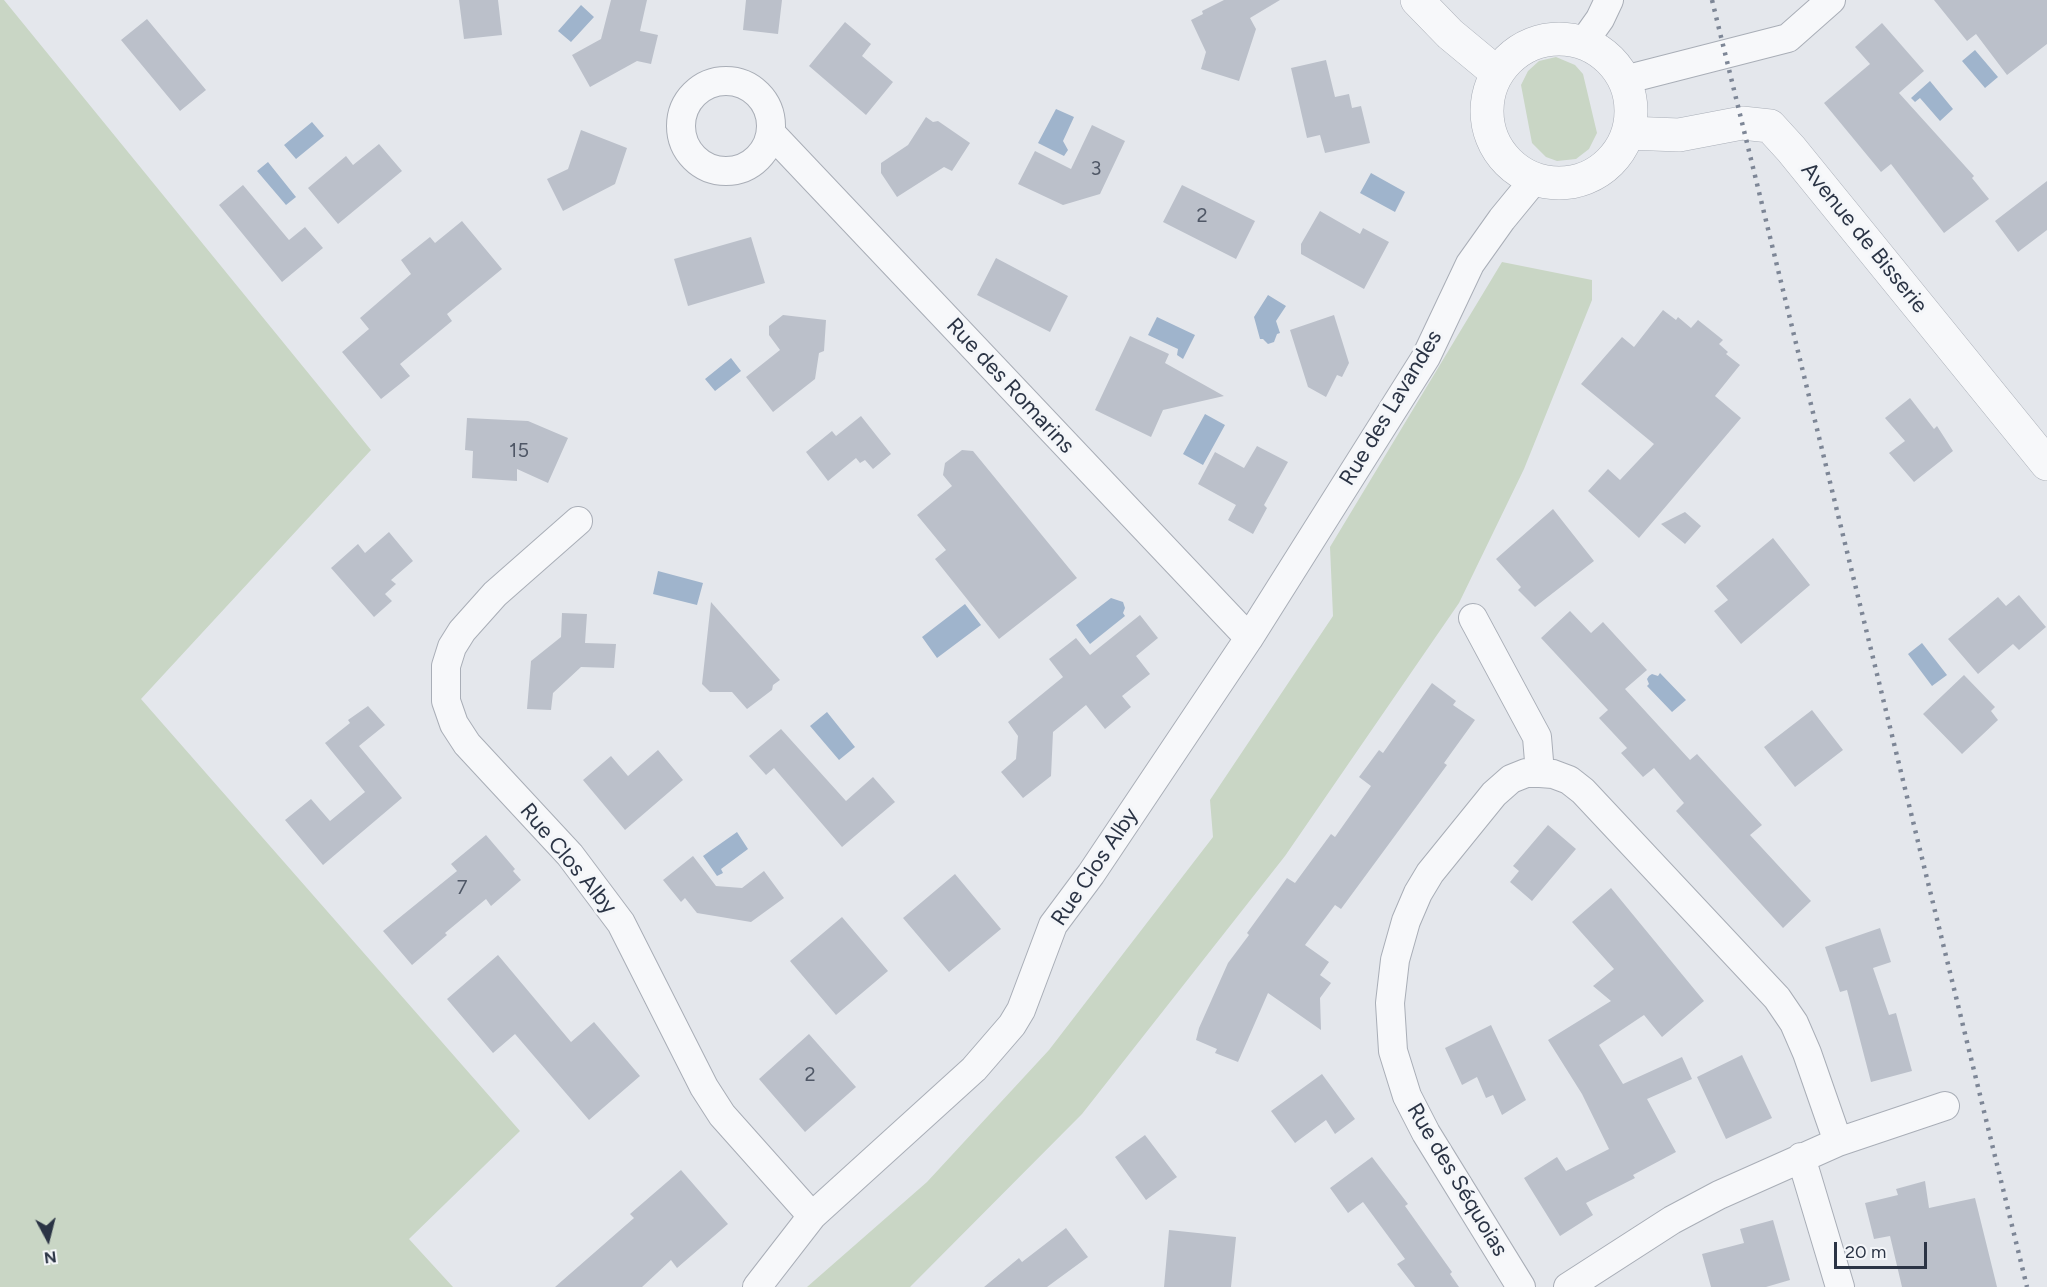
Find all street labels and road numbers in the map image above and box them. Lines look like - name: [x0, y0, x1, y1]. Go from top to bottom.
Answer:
- street label: Avenue de Bisserie: [1795, 158, 1933, 318]
- street label: Rue des Romarins: [940, 313, 1080, 459]
- street label: Rue des Lavandes: [1334, 326, 1448, 490]
- street label: Rue Clos Alby: [514, 798, 622, 920]
- street label: Rue Clos Alby: [1046, 803, 1144, 931]
- street label: Rue des Séquoias: [1401, 1099, 1513, 1261]

